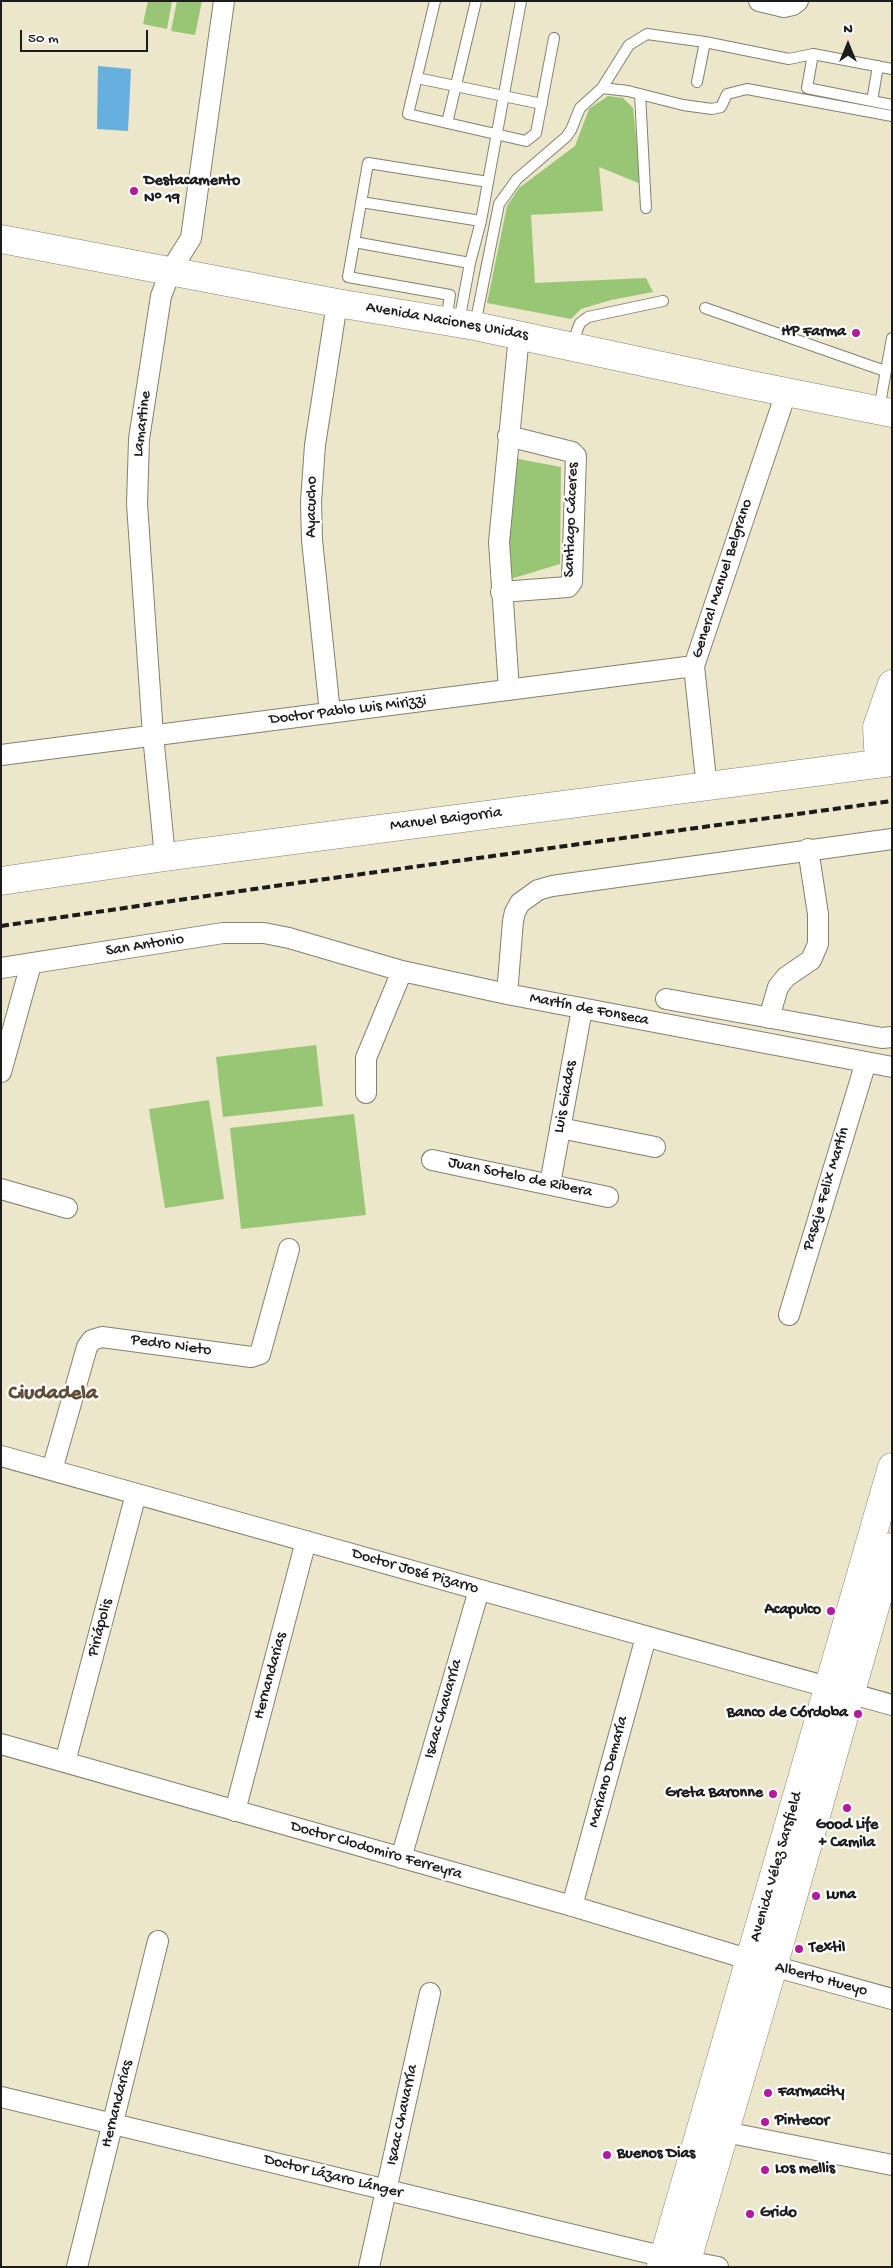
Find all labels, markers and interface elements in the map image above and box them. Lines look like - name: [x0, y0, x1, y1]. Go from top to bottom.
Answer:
- scale bar: [22, 20, 150, 52]
- north arrow: [823, 20, 873, 70]
- text: N: [843, 21, 853, 38]
- text: 50 m: [28, 30, 59, 48]
- place label: Destacamento N° 19: [144, 172, 240, 210]
- marker: Destacamento N° 19: [128, 185, 140, 197]
- street label: Avenida Naciones Unidas: [364, 298, 530, 346]
- place label: HP Farma: [781, 323, 846, 343]
- marker: HP Farma: [850, 327, 862, 339]
- street label: Lamartine: [129, 390, 157, 458]
- street label: Santiago Cáceres: [560, 462, 584, 578]
- street label: Ayacucho: [303, 476, 323, 538]
- street label: General Manuel Belgrano: [688, 497, 758, 661]
- street label: Doctor Pablo Luis Mirizzi: [268, 692, 428, 730]
- street label: Manuel Baigorria: [389, 804, 503, 836]
- street label: San Antonio: [105, 930, 185, 962]
- street label: Martín de Fonseca: [528, 989, 650, 1031]
- street label: Luis Giadas: [550, 1059, 582, 1135]
- street label: Pasaje Felix Martín: [799, 1125, 855, 1253]
- street label: Juan Sotelo de Ribera: [446, 1153, 594, 1203]
- street label: Pedro Nieto: [129, 1331, 213, 1361]
- district label: Ciudadela: [8, 1382, 98, 1408]
- street label: Doctor José Pizarro: [349, 1545, 481, 1599]
- street label: Piriápolis: [84, 1597, 118, 1659]
- place label: Acapulco: [765, 1601, 821, 1621]
- marker: Acapulco: [825, 1605, 837, 1617]
- street label: Hernandarias: [250, 1630, 292, 1722]
- street label: Isaac Chavarría: [421, 1657, 467, 1761]
- place label: Banco de Córdoba: [727, 1704, 848, 1724]
- marker: Banco de Córdoba: [852, 1708, 864, 1720]
- street label: Mariano Demaría: [585, 1714, 633, 1830]
- place label: Greta Baronne: [665, 1784, 763, 1804]
- marker: Greta Baronne: [767, 1788, 779, 1800]
- street label: Avenida Vélez Sarsfield: [746, 1790, 808, 1944]
- marker: Good Life + Camila: [841, 1802, 853, 1814]
- place label: Good Life + Camila: [816, 1816, 878, 1854]
- street label: Doctor Clodomiro Ferreyra: [288, 1817, 464, 1885]
- place label: Luna: [826, 1886, 856, 1906]
- marker: Luna: [810, 1890, 822, 1902]
- place label: Textil: [809, 1939, 845, 1959]
- marker: Textil: [793, 1943, 805, 1955]
- street label: Alberto Hueyo: [773, 1958, 869, 2002]
- street label: Hernandarias: [98, 2058, 138, 2150]
- street label: Isaac Chavarría: [383, 2063, 423, 2167]
- place label: Farmacity: [778, 2083, 844, 2103]
- marker: Farmacity: [762, 2087, 774, 2099]
- place label: Pintecor: [775, 2112, 829, 2132]
- marker: Pintecor: [759, 2116, 771, 2128]
- place label: Buenos Dias: [617, 2145, 695, 2165]
- marker: Buenos Dias: [601, 2149, 613, 2161]
- street label: Doctor Lázaro Lánger: [262, 2150, 404, 2204]
- place label: Los mellis: [775, 2160, 835, 2180]
- marker: Los mellis: [759, 2164, 771, 2176]
- place label: Grido: [760, 2204, 797, 2224]
- marker: Grido: [744, 2208, 756, 2220]

